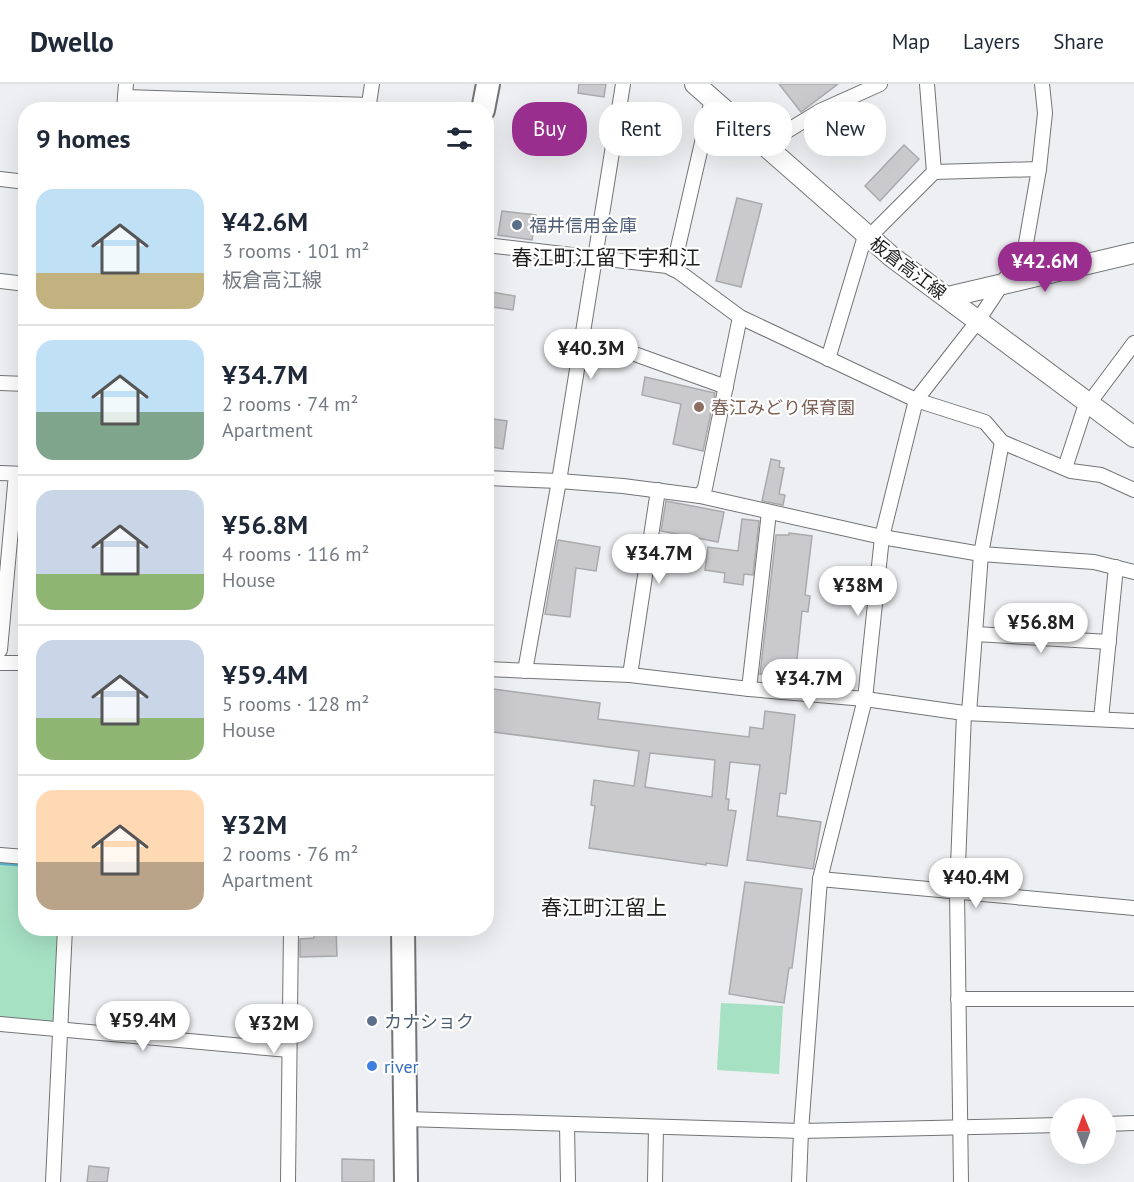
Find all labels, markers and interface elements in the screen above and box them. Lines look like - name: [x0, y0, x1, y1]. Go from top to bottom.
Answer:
- text: Dwello: [30, 23, 114, 60]
- text: Map: [892, 28, 930, 55]
- text: Layers: [963, 28, 1020, 55]
- text: Share: [1053, 28, 1104, 55]
- chip: Buy: [512, 102, 587, 156]
- chip: Rent: [599, 102, 682, 156]
- chip: Filters: [694, 102, 792, 156]
- chip: New: [804, 102, 886, 156]
- text: 9 homes: [36, 122, 131, 155]
- icon: filters: [443, 122, 476, 155]
- text: ¥42.6M: [222, 205, 308, 238]
- icon: home: [84, 213, 156, 285]
- place label: 福井信用金庫: [529, 214, 637, 237]
- marker: 福井信用金庫: [510, 218, 524, 232]
- street label: 板倉高江線: [865, 232, 951, 304]
- text: 3 rooms · 101 m²: [222, 238, 369, 264]
- pin: ¥42.6M: [996, 242, 1094, 293]
- district label: 春江町江留下宇和江: [512, 244, 701, 271]
- text: ¥42.6M: [1012, 248, 1078, 274]
- text: 板倉高江線: [222, 267, 322, 293]
- pin: ¥40.3M: [542, 329, 640, 380]
- text: ¥40.3M: [558, 335, 624, 361]
- text: ¥34.7M: [222, 358, 308, 391]
- icon: home: [84, 364, 156, 436]
- text: 2 rooms · 74 m²: [222, 391, 358, 417]
- place label: 春江みどり保育園: [711, 396, 855, 419]
- marker: 春江みどり保育園: [692, 400, 706, 414]
- text: Apartment: [222, 417, 313, 443]
- text: ¥56.8M: [222, 508, 308, 541]
- icon: home: [84, 514, 156, 586]
- pin: ¥34.7M: [610, 534, 708, 585]
- text: ¥34.7M: [626, 540, 692, 566]
- text: 4 rooms · 116 m²: [222, 541, 369, 567]
- pin: ¥38M: [822, 566, 894, 617]
- text: House: [222, 567, 276, 593]
- text: ¥38M: [833, 572, 883, 598]
- pin: ¥56.8M: [992, 603, 1090, 654]
- text: ¥56.8M: [1008, 609, 1074, 635]
- text: ¥59.4M: [222, 658, 308, 691]
- pin: ¥34.7M: [760, 659, 858, 710]
- icon: home: [84, 664, 156, 736]
- text: ¥34.7M: [776, 665, 842, 691]
- text: 5 rooms · 128 m²: [222, 691, 369, 717]
- text: House: [222, 717, 276, 743]
- text: ¥32M: [222, 808, 287, 841]
- icon: home: [84, 814, 156, 886]
- text: 2 rooms · 76 m²: [222, 841, 358, 867]
- pin: ¥40.4M: [927, 858, 1025, 909]
- text: ¥40.4M: [943, 864, 1009, 890]
- text: Apartment: [222, 867, 313, 893]
- district label: 春江町江留上: [541, 894, 667, 921]
- pin: ¥59.4M: [94, 1001, 192, 1052]
- pin: ¥32M: [238, 1004, 310, 1055]
- text: ¥59.4M: [110, 1007, 176, 1033]
- text: ¥32M: [249, 1010, 299, 1036]
- place label: カナショク: [384, 1010, 474, 1033]
- marker: カナショク: [365, 1014, 379, 1028]
- place label: river: [384, 1055, 419, 1078]
- marker: river: [365, 1059, 379, 1073]
- north arrow: [1050, 1098, 1116, 1164]
- map controls: [1050, 1098, 1116, 1164]

